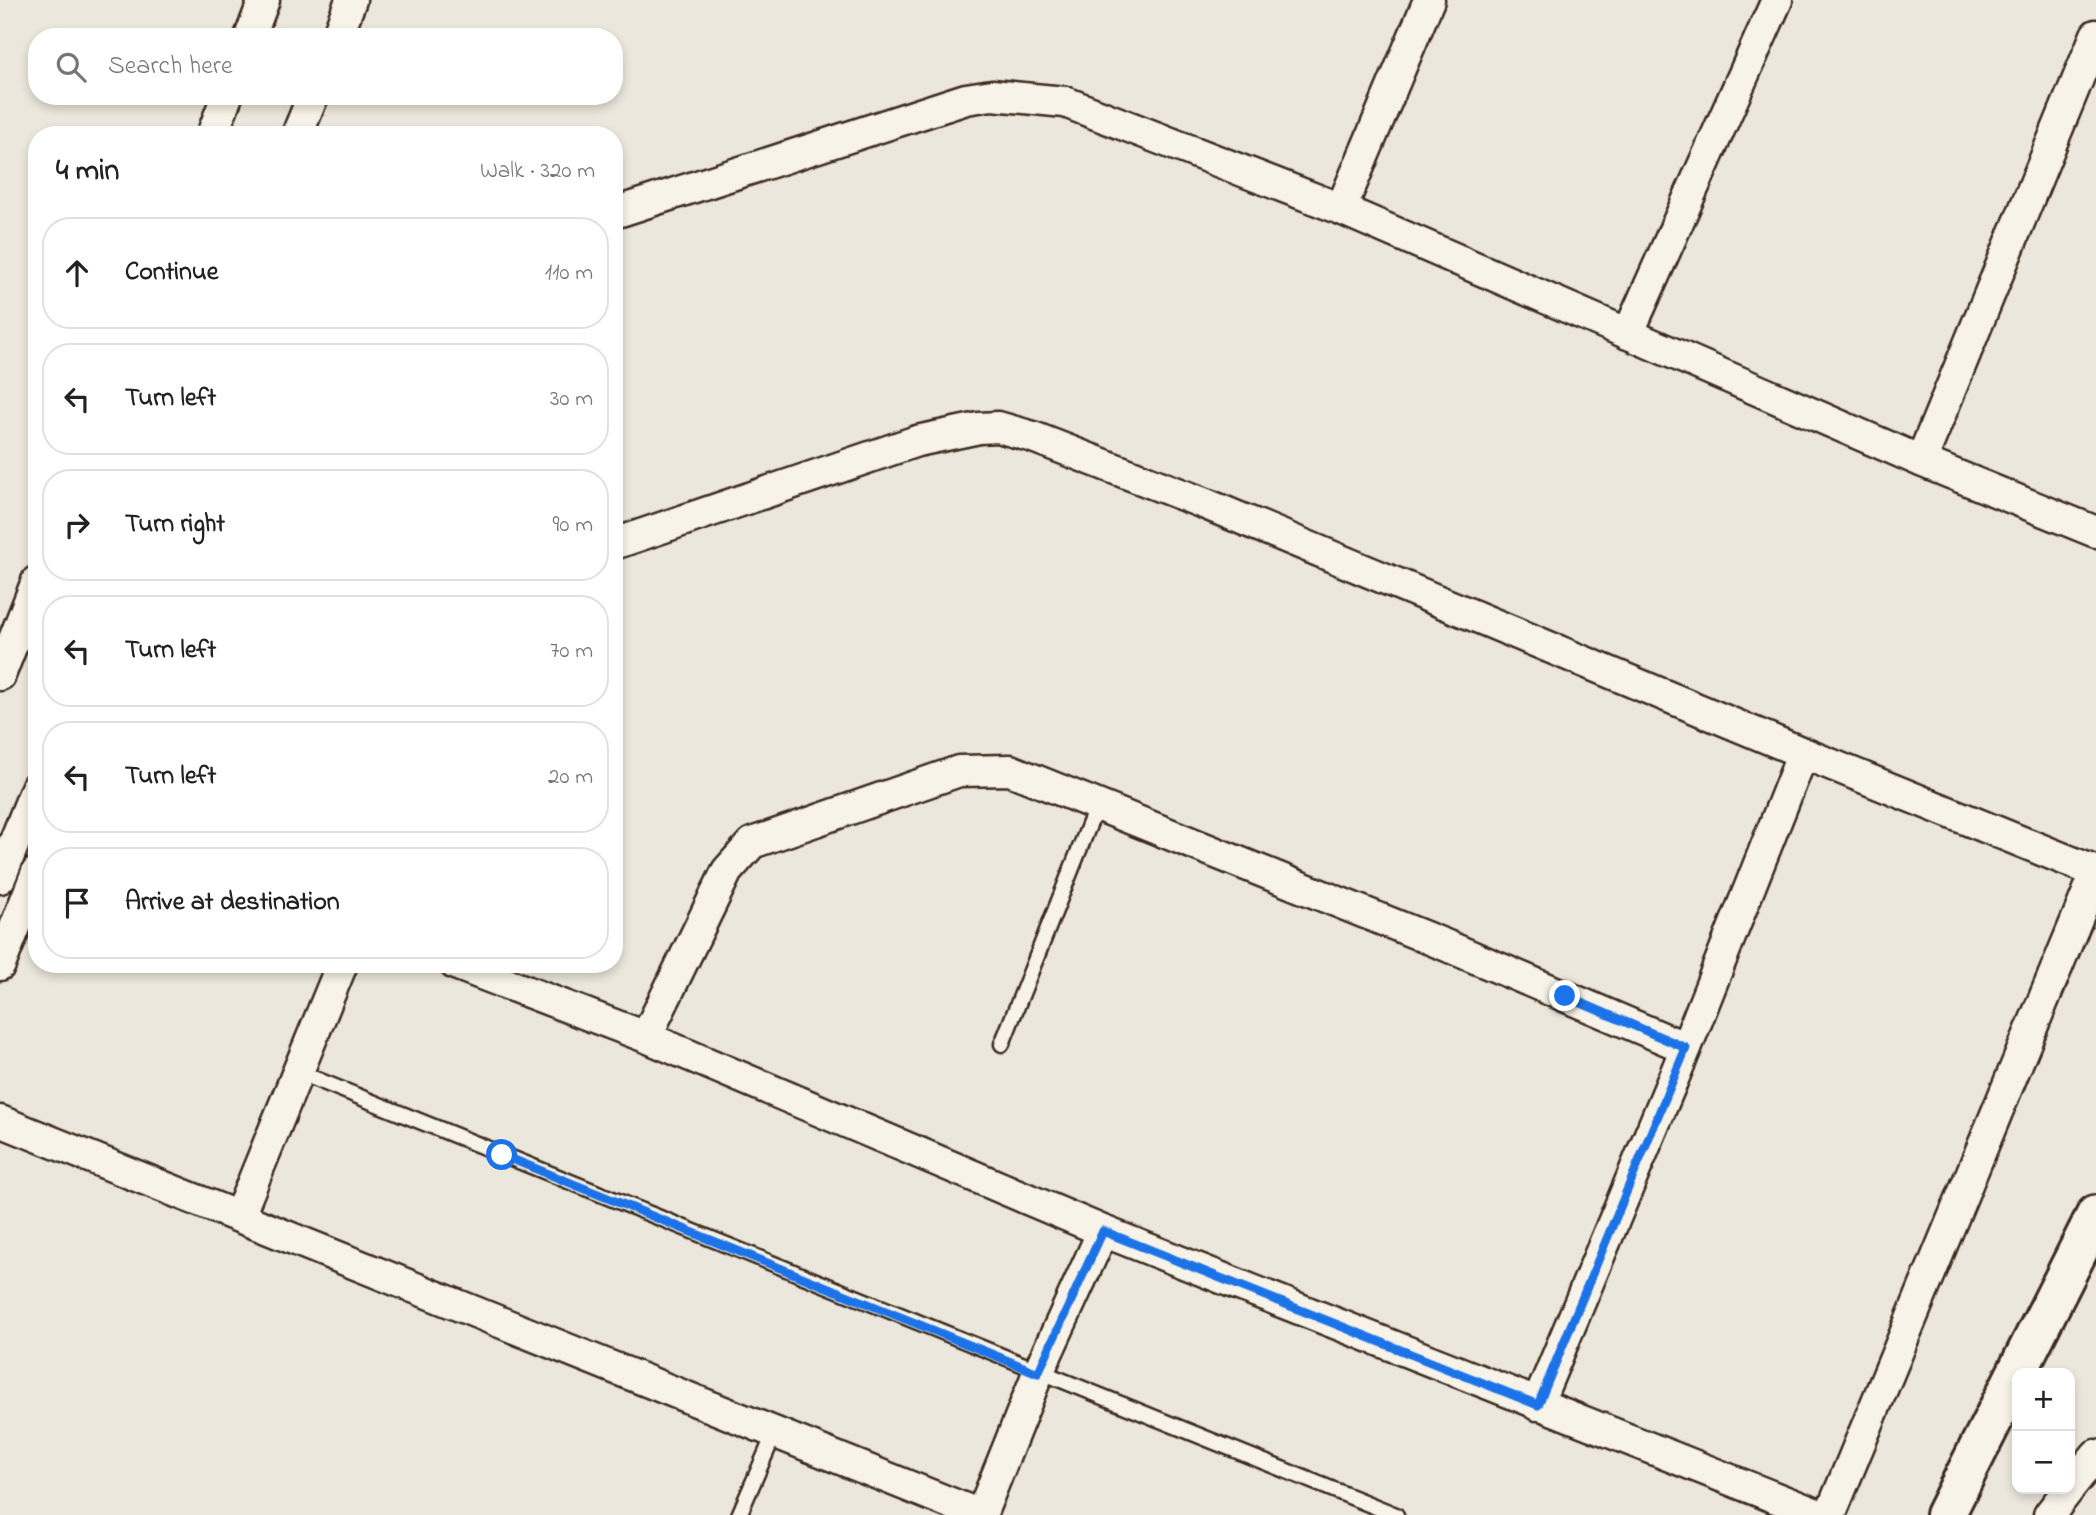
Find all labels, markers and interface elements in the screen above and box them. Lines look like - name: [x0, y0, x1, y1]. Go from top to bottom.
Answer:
- search box: [28, 28, 623, 105]
- icon: search: [52, 48, 90, 86]
- text: Search here: [108, 48, 233, 86]
- text: 4 min: [56, 150, 119, 194]
- text: Walk · 320 m: [480, 155, 595, 188]
- icon: ahead: [58, 254, 96, 292]
- text: Continue: [125, 254, 218, 292]
- text: 110 m: [545, 257, 593, 290]
- icon: left: [58, 380, 96, 418]
- text: Turn left: [125, 380, 216, 418]
- text: 30 m: [550, 383, 593, 416]
- icon: right: [58, 506, 96, 544]
- text: Turn right: [125, 506, 225, 544]
- text: 90 m: [553, 509, 593, 542]
- icon: left: [58, 632, 96, 670]
- text: Turn left: [125, 632, 216, 670]
- text: 70 m: [550, 635, 593, 668]
- icon: left: [58, 758, 96, 796]
- text: Turn left: [125, 758, 216, 796]
- text: 20 m: [548, 761, 593, 794]
- icon: arrive: [58, 884, 96, 922]
- text: Arrive at destination: [125, 884, 340, 922]
- route end: [1549, 980, 1580, 1011]
- route start: [486, 1139, 517, 1170]
- map controls: [2012, 1368, 2075, 1494]
- button: +: [2012, 1368, 2075, 1431]
- button: −: [2012, 1431, 2075, 1494]

